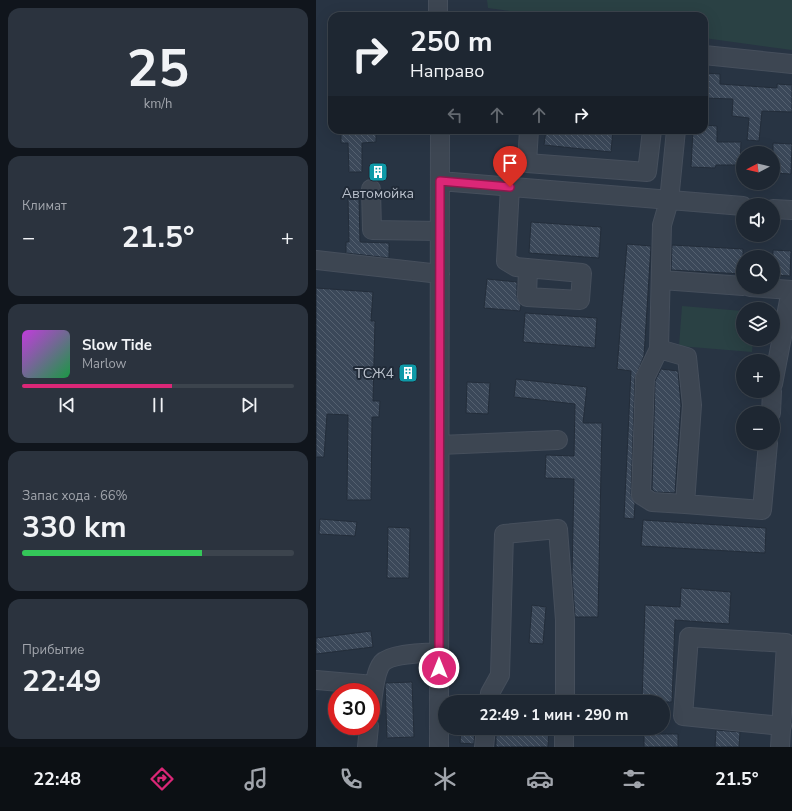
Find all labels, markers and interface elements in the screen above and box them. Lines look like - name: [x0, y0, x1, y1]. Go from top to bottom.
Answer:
- text: 250 m: [410, 23, 493, 61]
- icon: right: [344, 28, 396, 80]
- text: 25: [127, 33, 189, 104]
- text: Направо: [410, 59, 484, 83]
- text: km/h: [144, 95, 172, 113]
- icon: left: [444, 104, 466, 126]
- icon: ahead: [486, 104, 508, 126]
- icon: ahead: [528, 104, 550, 126]
- icon: right: [570, 104, 592, 126]
- pin: [493, 146, 527, 187]
- north arrow: [736, 146, 780, 190]
- map controls: [736, 146, 780, 450]
- icon: arrive: [499, 152, 521, 174]
- building icon: Автомойка: [367, 161, 389, 183]
- place label: Автомойка: [342, 184, 414, 203]
- text: Климат: [22, 197, 67, 215]
- button: sound: [736, 198, 780, 242]
- text: 21.5°: [122, 217, 194, 258]
- text: −: [22, 223, 35, 253]
- text: +: [281, 223, 294, 253]
- button: search: [736, 250, 780, 294]
- button: layers: [736, 302, 780, 346]
- text: Slow Tide: [82, 335, 152, 355]
- button: +: [736, 354, 780, 398]
- text: Marlow: [82, 355, 127, 373]
- building icon: ТСЖ4: [397, 362, 419, 384]
- place label: ТСЖ4: [355, 364, 394, 383]
- icon: previous: [56, 394, 78, 416]
- icon: pause: [147, 394, 169, 416]
- icon: next: [238, 394, 260, 416]
- button: −: [736, 406, 780, 450]
- text: Запас хода · 66%: [22, 487, 128, 505]
- text: 330 km: [22, 507, 127, 548]
- text: Прибытие: [22, 641, 84, 659]
- position arrow: [418, 647, 460, 689]
- text: 22:49: [22, 661, 101, 702]
- speed limit sign: 30: [328, 683, 380, 735]
- text: 22:49 · 1 мин · 290 m: [479, 705, 629, 725]
- icon: directions: [148, 765, 176, 793]
- icon: music: [242, 765, 270, 793]
- icon: phone: [337, 765, 365, 793]
- icon: climate: [431, 765, 459, 793]
- icon: car: [526, 765, 554, 793]
- icon: filters: [620, 765, 648, 793]
- text: 22:48: [33, 767, 81, 791]
- text: 21.5°: [715, 767, 759, 791]

